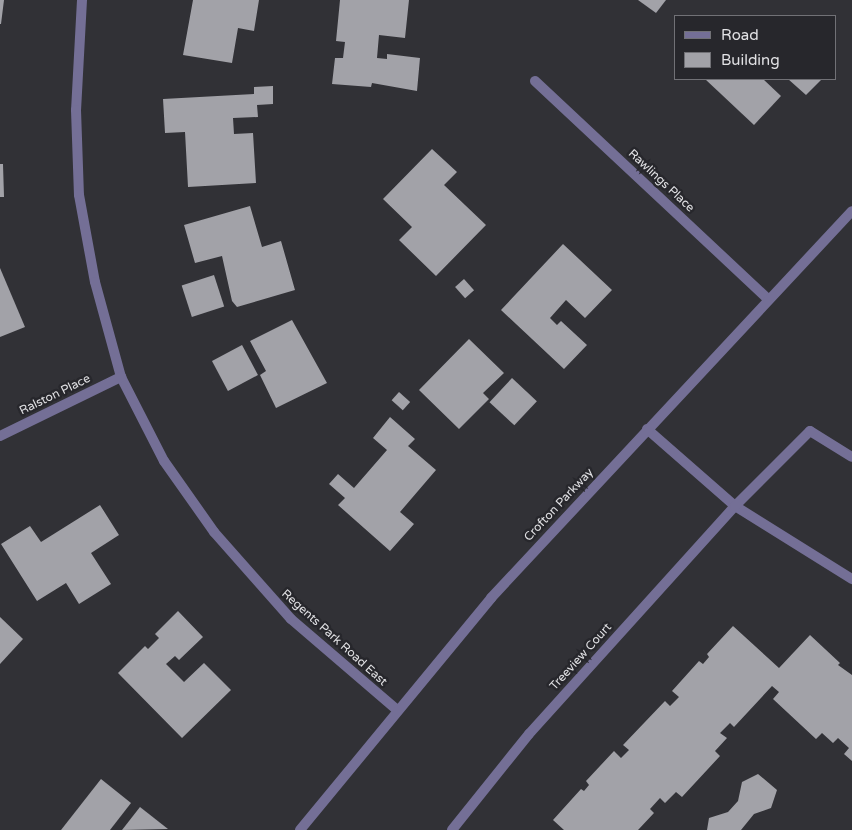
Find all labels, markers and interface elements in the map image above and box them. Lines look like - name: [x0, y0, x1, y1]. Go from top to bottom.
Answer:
- legend: [674, 15, 837, 80]
- text: Road: [721, 26, 759, 44]
- text: Building: [721, 51, 780, 69]
- street label: Rawlings Place: [625, 147, 697, 215]
- street label: Ralston Place: [17, 372, 93, 418]
- street label: Crofton Parkway: [521, 465, 597, 545]
- street label: Regents Park Road East: [278, 587, 390, 689]
- street label: Treeview Court: [547, 621, 615, 693]

